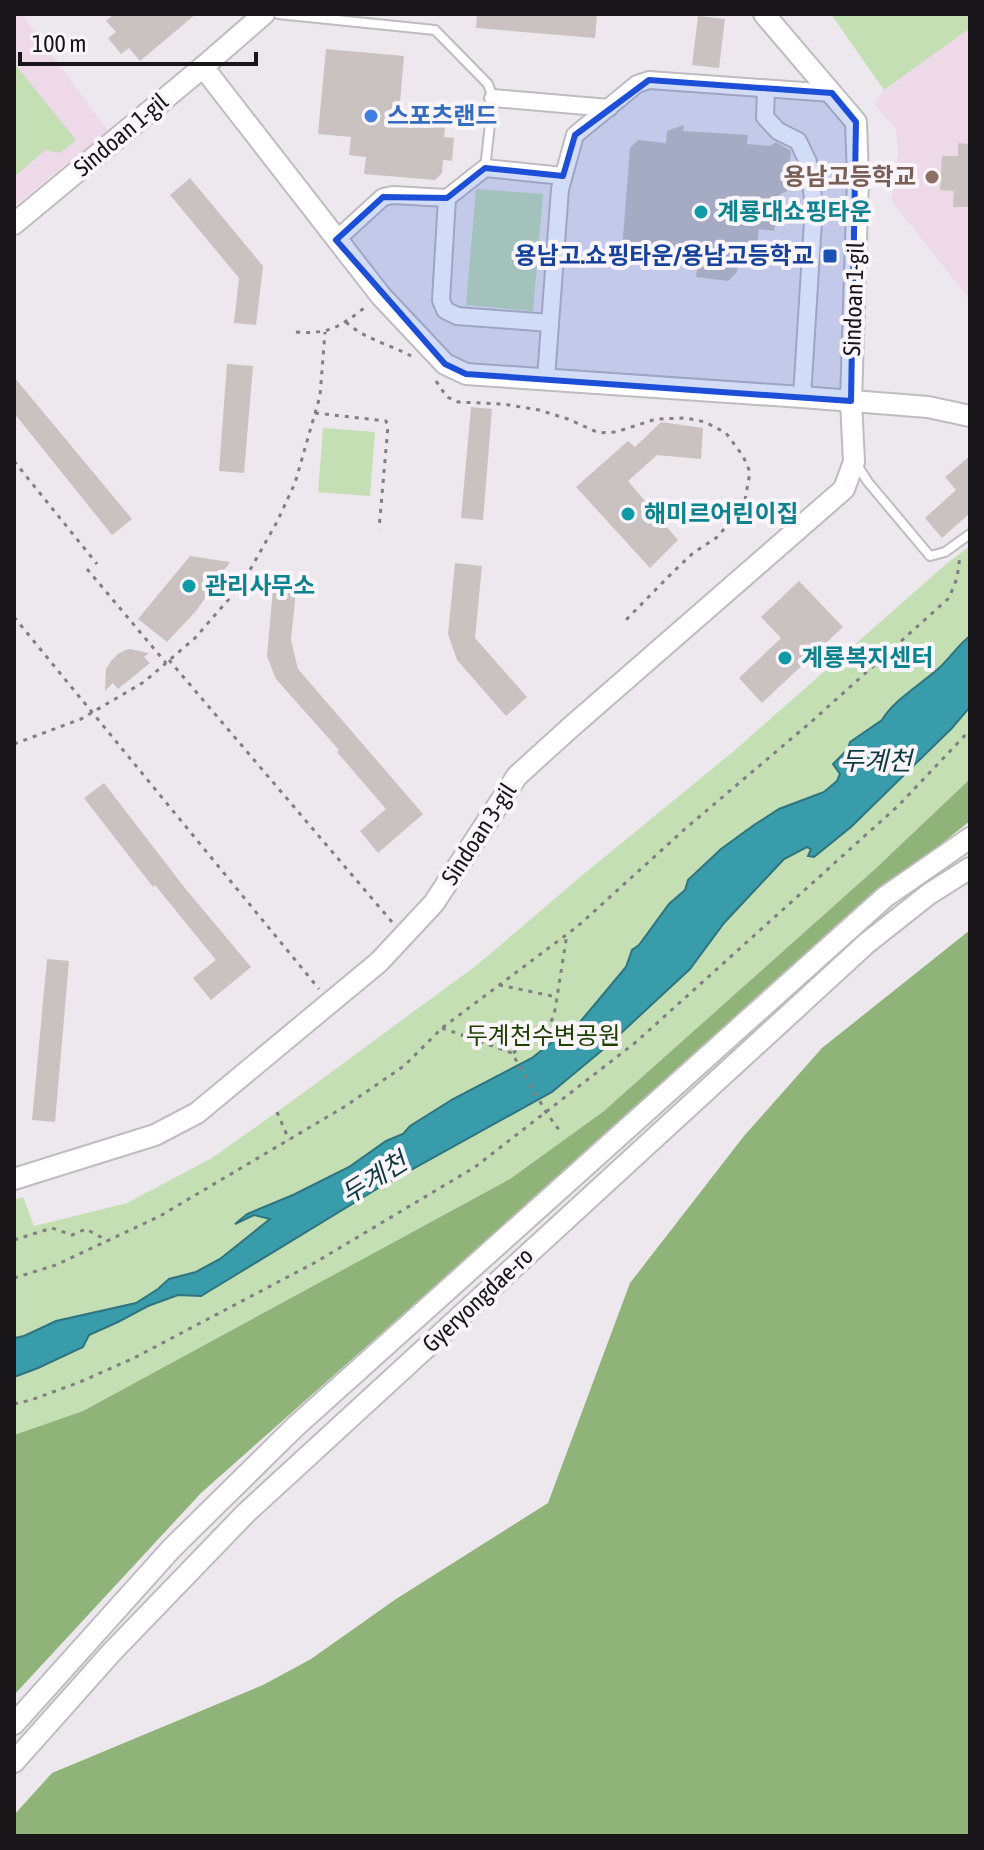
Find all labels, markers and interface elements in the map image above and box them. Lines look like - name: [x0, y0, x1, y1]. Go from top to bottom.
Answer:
- scale bar: [20, 16, 256, 66]
- text: 100 m: [32, 30, 86, 57]
- street label: Sindoan 1-gil: [68, 87, 174, 182]
- place label: 스포츠랜드: [387, 102, 497, 129]
- marker: 스포츠랜드: [362, 107, 380, 125]
- place label: 용남고등학교: [784, 163, 916, 190]
- marker: 용남고등학교: [923, 168, 941, 186]
- place label: 계룡대쇼핑타운: [717, 198, 872, 225]
- marker: 계룡대쇼핑타운: [692, 203, 710, 221]
- street label: Sindoan 1-gil: [838, 241, 869, 357]
- place label: 용남고.쇼핑타운/용남고등학교: [515, 242, 814, 269]
- marker: 용남고.쇼핑타운/용남고등학교: [821, 247, 839, 265]
- place label: 해미르어린이집: [644, 500, 799, 527]
- marker: 해미르어린이집: [619, 505, 637, 523]
- place label: 관리사무소: [205, 572, 315, 599]
- marker: 관리사무소: [180, 577, 198, 595]
- place label: 계룡복지센터: [801, 644, 933, 671]
- marker: 계룡복지센터: [776, 649, 794, 667]
- water label: 두계천: [840, 746, 915, 776]
- street label: Sindoan 3-gil: [436, 777, 522, 890]
- park label: 두계천수변공원: [466, 1022, 620, 1049]
- water label: 두계천: [336, 1145, 415, 1210]
- street label: Gyeryongdae-ro: [417, 1242, 538, 1357]

